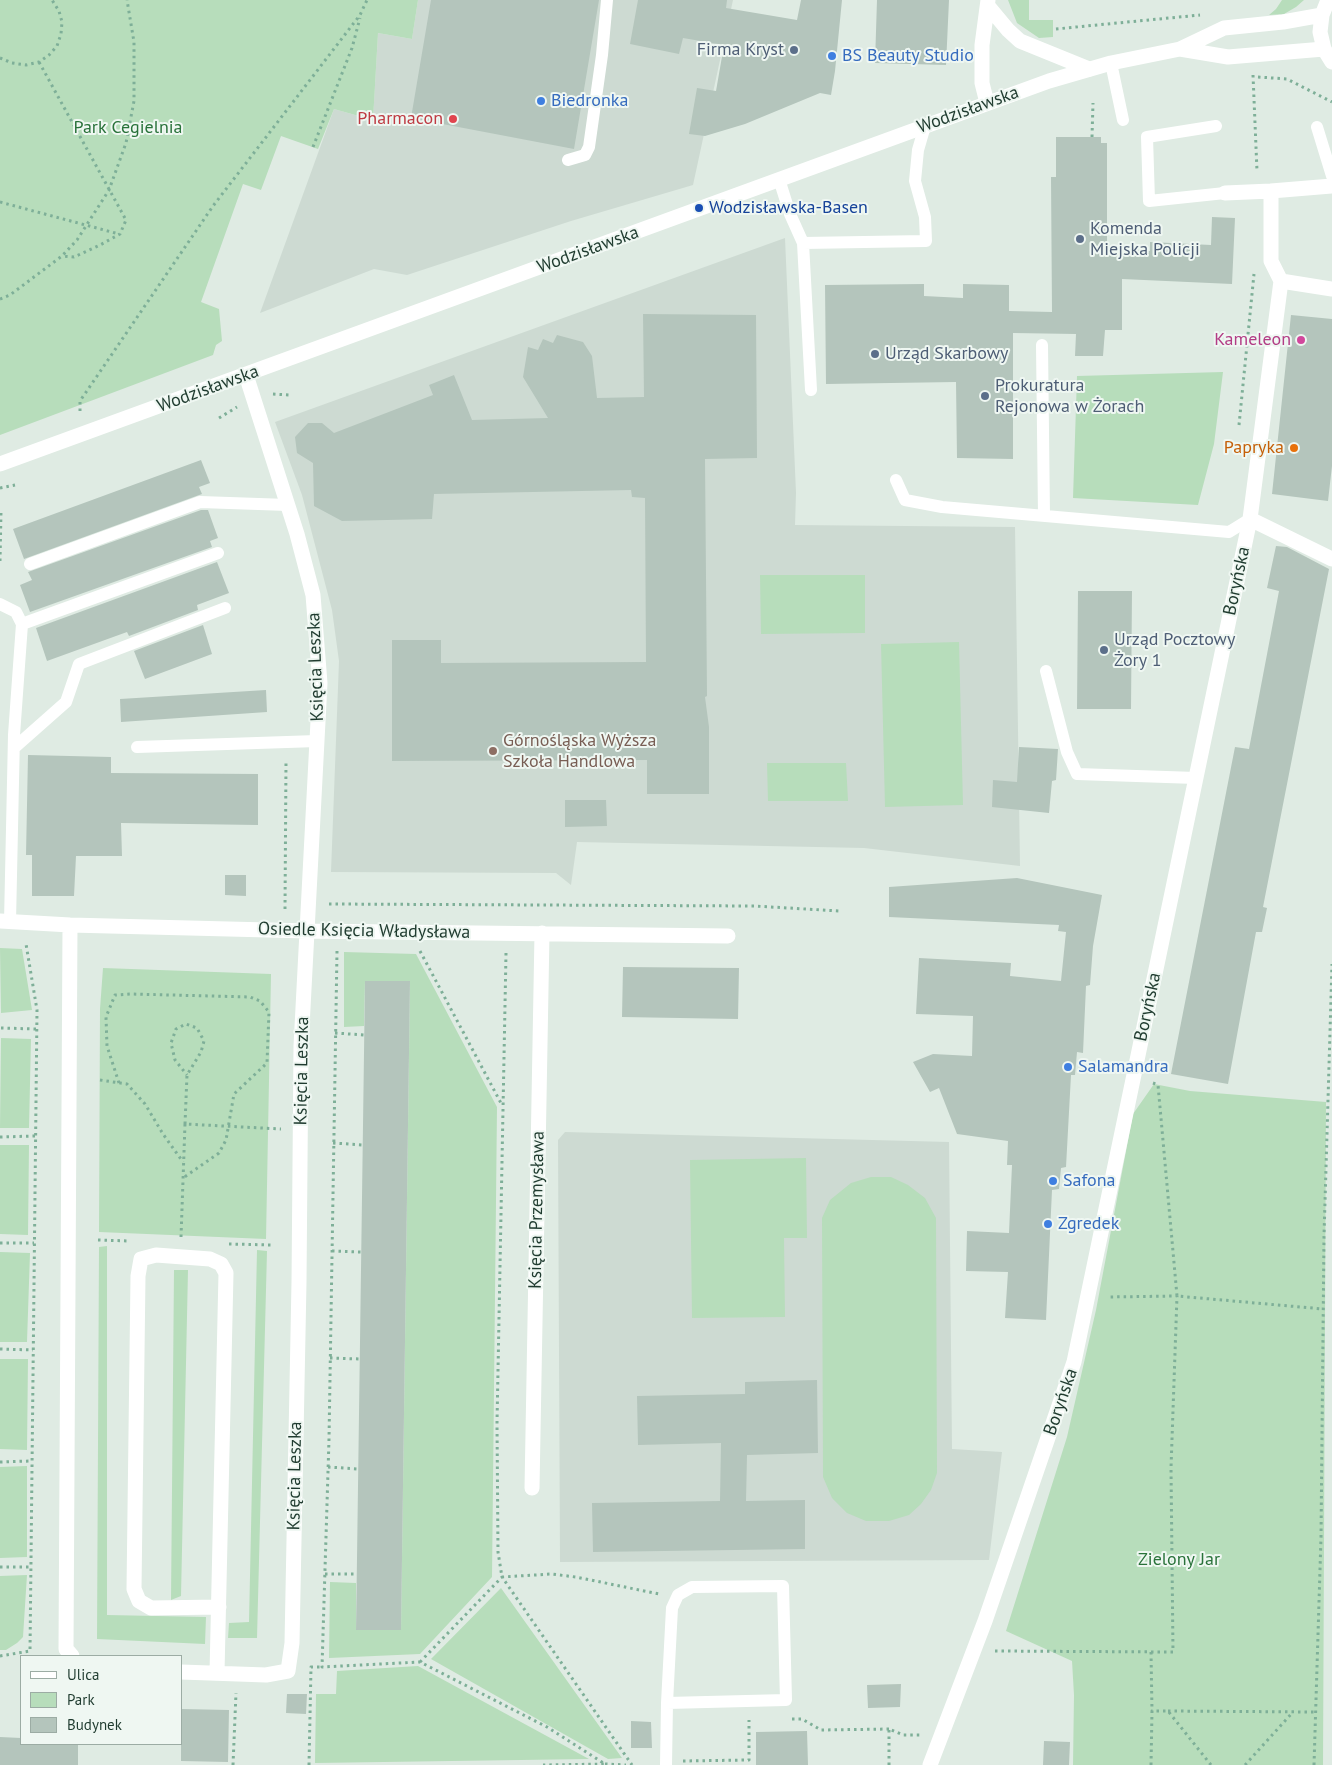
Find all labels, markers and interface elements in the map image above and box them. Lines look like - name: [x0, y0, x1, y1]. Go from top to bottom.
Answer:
- place label: Firma Kryst: [697, 39, 784, 61]
- marker: Firma Kryst: [788, 44, 800, 56]
- place label: BS Beauty Studio: [842, 45, 974, 67]
- marker: BS Beauty Studio: [826, 50, 838, 62]
- street label: Wodzisławska: [914, 82, 1022, 138]
- place label: Biedronka: [551, 90, 628, 112]
- marker: Biedronka: [535, 95, 547, 107]
- place label: Pharmacon: [357, 108, 443, 130]
- marker: Pharmacon: [447, 113, 459, 125]
- park label: Park Cegielnia: [74, 117, 182, 139]
- place label: Wodzisławska-Basen: [709, 197, 868, 219]
- marker: Wodzisławska-Basen: [693, 202, 705, 214]
- place label: Komenda Miejska Policji: [1090, 218, 1200, 260]
- street label: Wodzisławska: [534, 222, 642, 278]
- marker: Komenda Miejska Policji: [1074, 233, 1086, 245]
- place label: Kameleon: [1214, 329, 1291, 351]
- marker: Kameleon: [1295, 334, 1307, 346]
- place label: Urząd Skarbowy: [885, 343, 1008, 365]
- marker: Urząd Skarbowy: [869, 348, 881, 360]
- street label: Wodzisławska: [154, 361, 262, 417]
- place label: Prokuratura Rejonowa w Żorach: [995, 375, 1144, 418]
- marker: Prokuratura Rejonowa w Żorach: [979, 390, 991, 402]
- place label: Papryka: [1224, 437, 1284, 459]
- marker: Papryka: [1288, 442, 1300, 454]
- street label: Boryńska: [1219, 545, 1255, 617]
- street label: Księcia Leszka: [303, 612, 329, 722]
- place label: Urząd Pocztowy Żory 1: [1114, 629, 1235, 672]
- marker: Urząd Pocztowy Żory 1: [1098, 644, 1110, 656]
- place label: Górnośląska Wyższa Szkoła Handlowa: [503, 730, 656, 772]
- marker: Górnośląska Wyższa Szkoła Handlowa: [487, 745, 499, 757]
- street label: Osiedle Księcia Władysława: [258, 918, 470, 944]
- street label: Boryńska: [1130, 971, 1166, 1043]
- street label: Księcia Leszka: [290, 1016, 314, 1126]
- place label: Salamandra: [1078, 1056, 1169, 1078]
- marker: Salamandra: [1062, 1061, 1074, 1073]
- street label: Księcia Przemysława: [525, 1131, 549, 1289]
- place label: Safona: [1063, 1170, 1115, 1192]
- marker: Safona: [1047, 1175, 1059, 1187]
- place label: Zgredek: [1058, 1213, 1119, 1235]
- marker: Zgredek: [1042, 1218, 1054, 1230]
- street label: Boryńska: [1039, 1366, 1083, 1438]
- street label: Księcia Leszka: [283, 1421, 307, 1531]
- park label: Zielony Jar: [1138, 1549, 1220, 1571]
- legend: [20, 1655, 182, 1745]
- text: Ulica: [67, 1665, 99, 1684]
- text: Park: [67, 1690, 95, 1709]
- text: Budynek: [67, 1715, 122, 1734]

